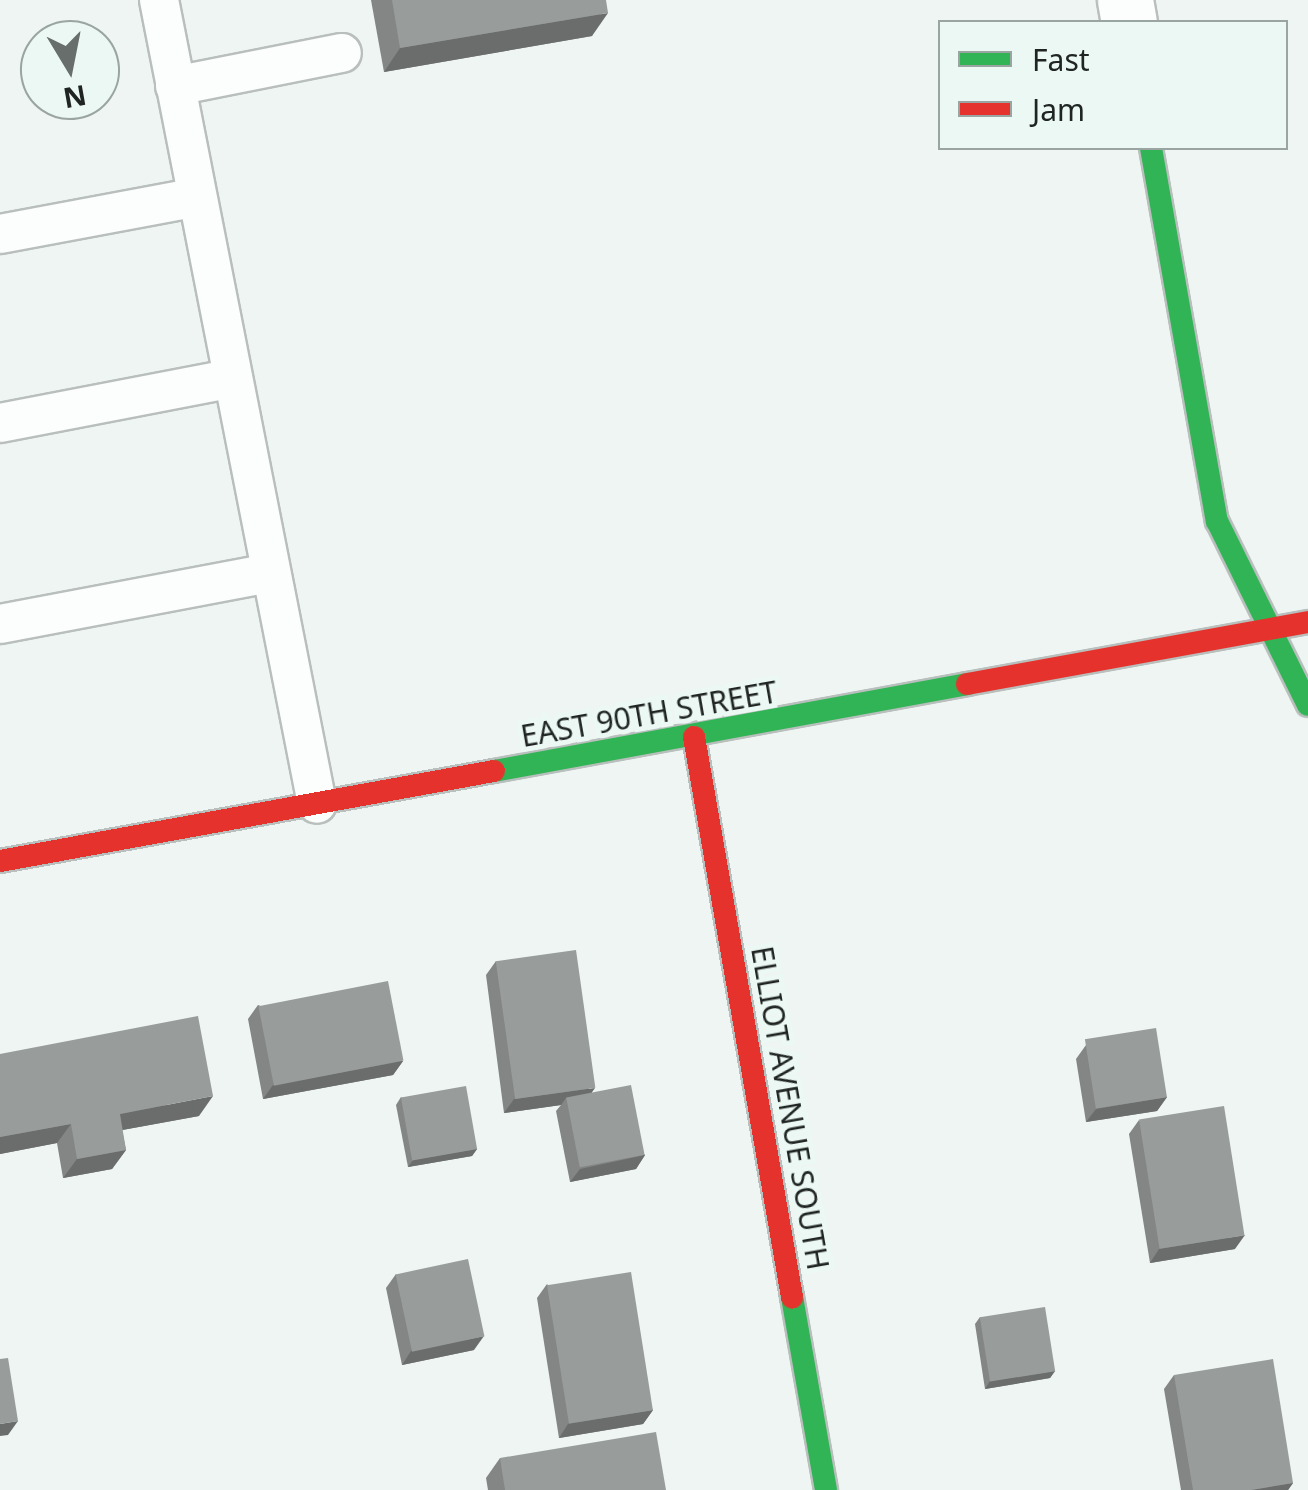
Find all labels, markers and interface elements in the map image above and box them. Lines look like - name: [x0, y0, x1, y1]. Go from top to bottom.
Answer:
- north arrow: [20, 20, 120, 120]
- legend: [938, 20, 1288, 150]
- text: Fast: [1032, 39, 1090, 80]
- text: N: [60, 77, 89, 118]
- text: Jam: [1032, 89, 1085, 130]
- street label: EAST 90TH STREET: [518, 674, 780, 754]
- street label: ELLIOT AVENUE SOUTH: [744, 943, 836, 1273]

